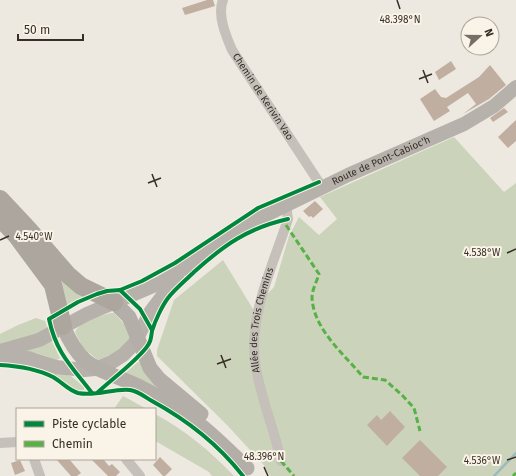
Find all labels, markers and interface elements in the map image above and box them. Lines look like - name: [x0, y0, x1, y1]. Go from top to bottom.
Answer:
- text: 48.398°N: [379, 14, 421, 26]
- scale bar: [18, 16, 83, 42]
- north arrow: [460, 16, 500, 56]
- text: 50 m: [24, 23, 50, 37]
- text: N: [481, 27, 496, 38]
- street label: Chemin de Kerivin Vao: [230, 51, 296, 143]
- street label: Route de Pont-Cabioc'h: [330, 134, 432, 188]
- text: 4.540°W: [15, 231, 53, 243]
- text: 4.538°W: [464, 247, 501, 259]
- street label: Allée des Trois Chemins: [248, 266, 277, 374]
- legend: [16, 408, 156, 460]
- text: Piste cyclable: [52, 417, 126, 431]
- text: Chemin: [52, 437, 93, 451]
- text: 48.396°N: [244, 451, 284, 463]
- text: 4.536°W: [464, 455, 501, 467]

